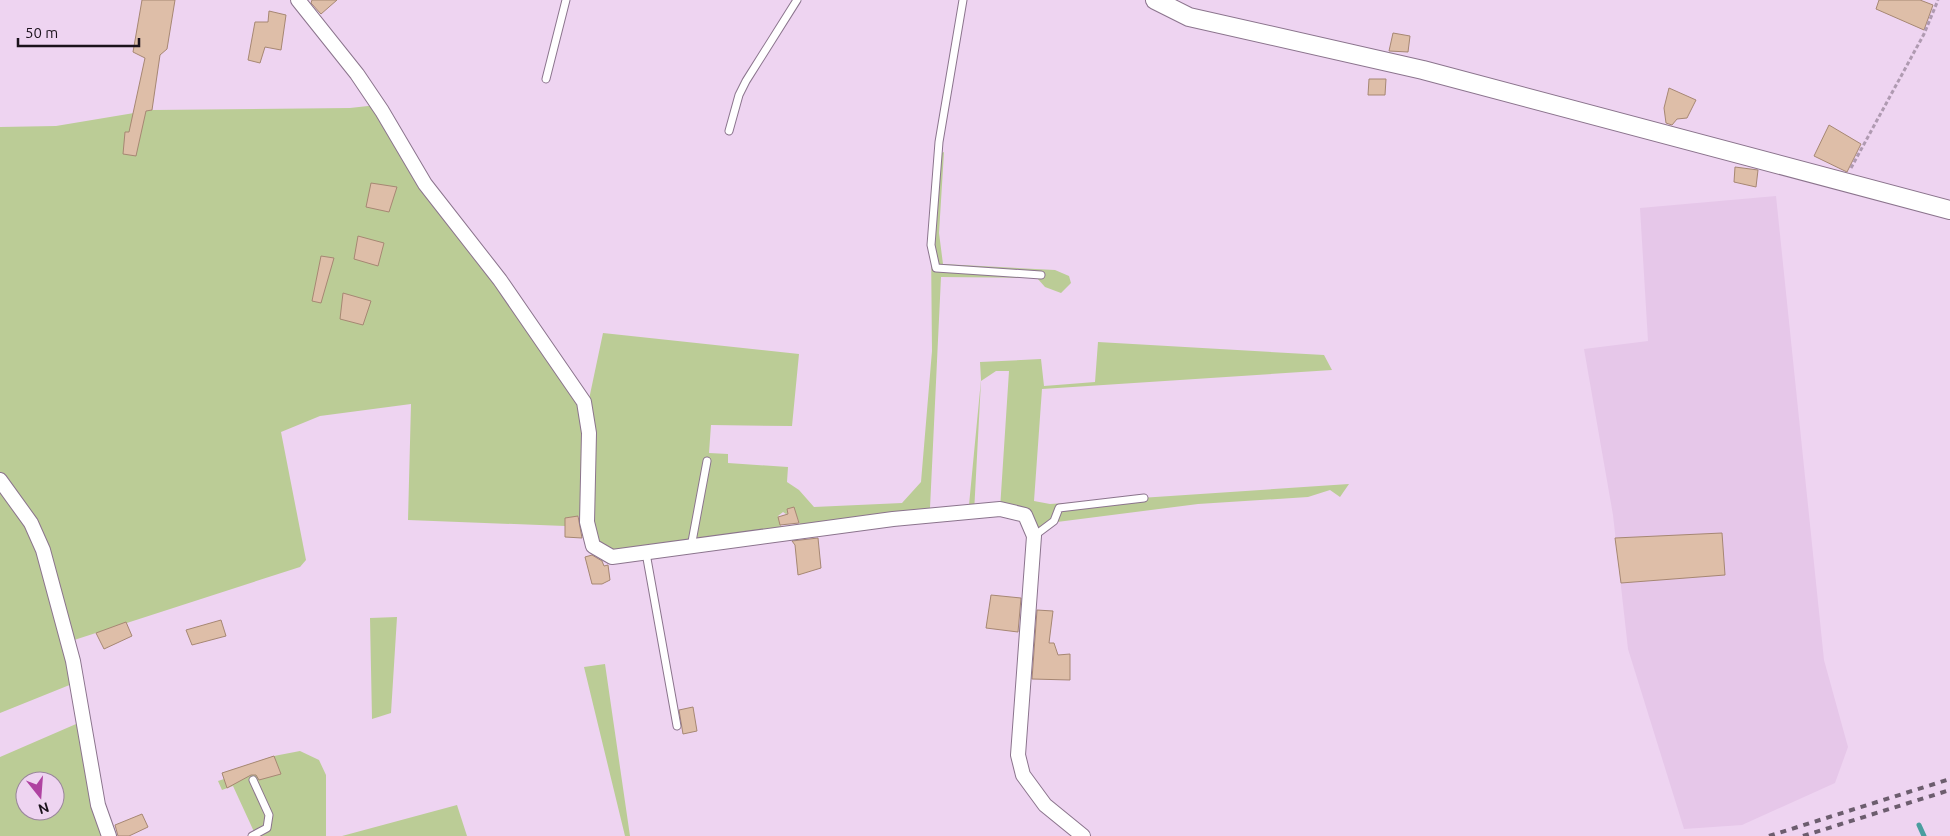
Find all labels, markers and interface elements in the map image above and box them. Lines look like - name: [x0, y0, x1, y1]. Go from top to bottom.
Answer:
- scale bar: [18, 15, 139, 47]
- text: 50 m: [25, 24, 58, 41]
- north arrow: [15, 771, 65, 821]
- text: N: [36, 799, 51, 818]

